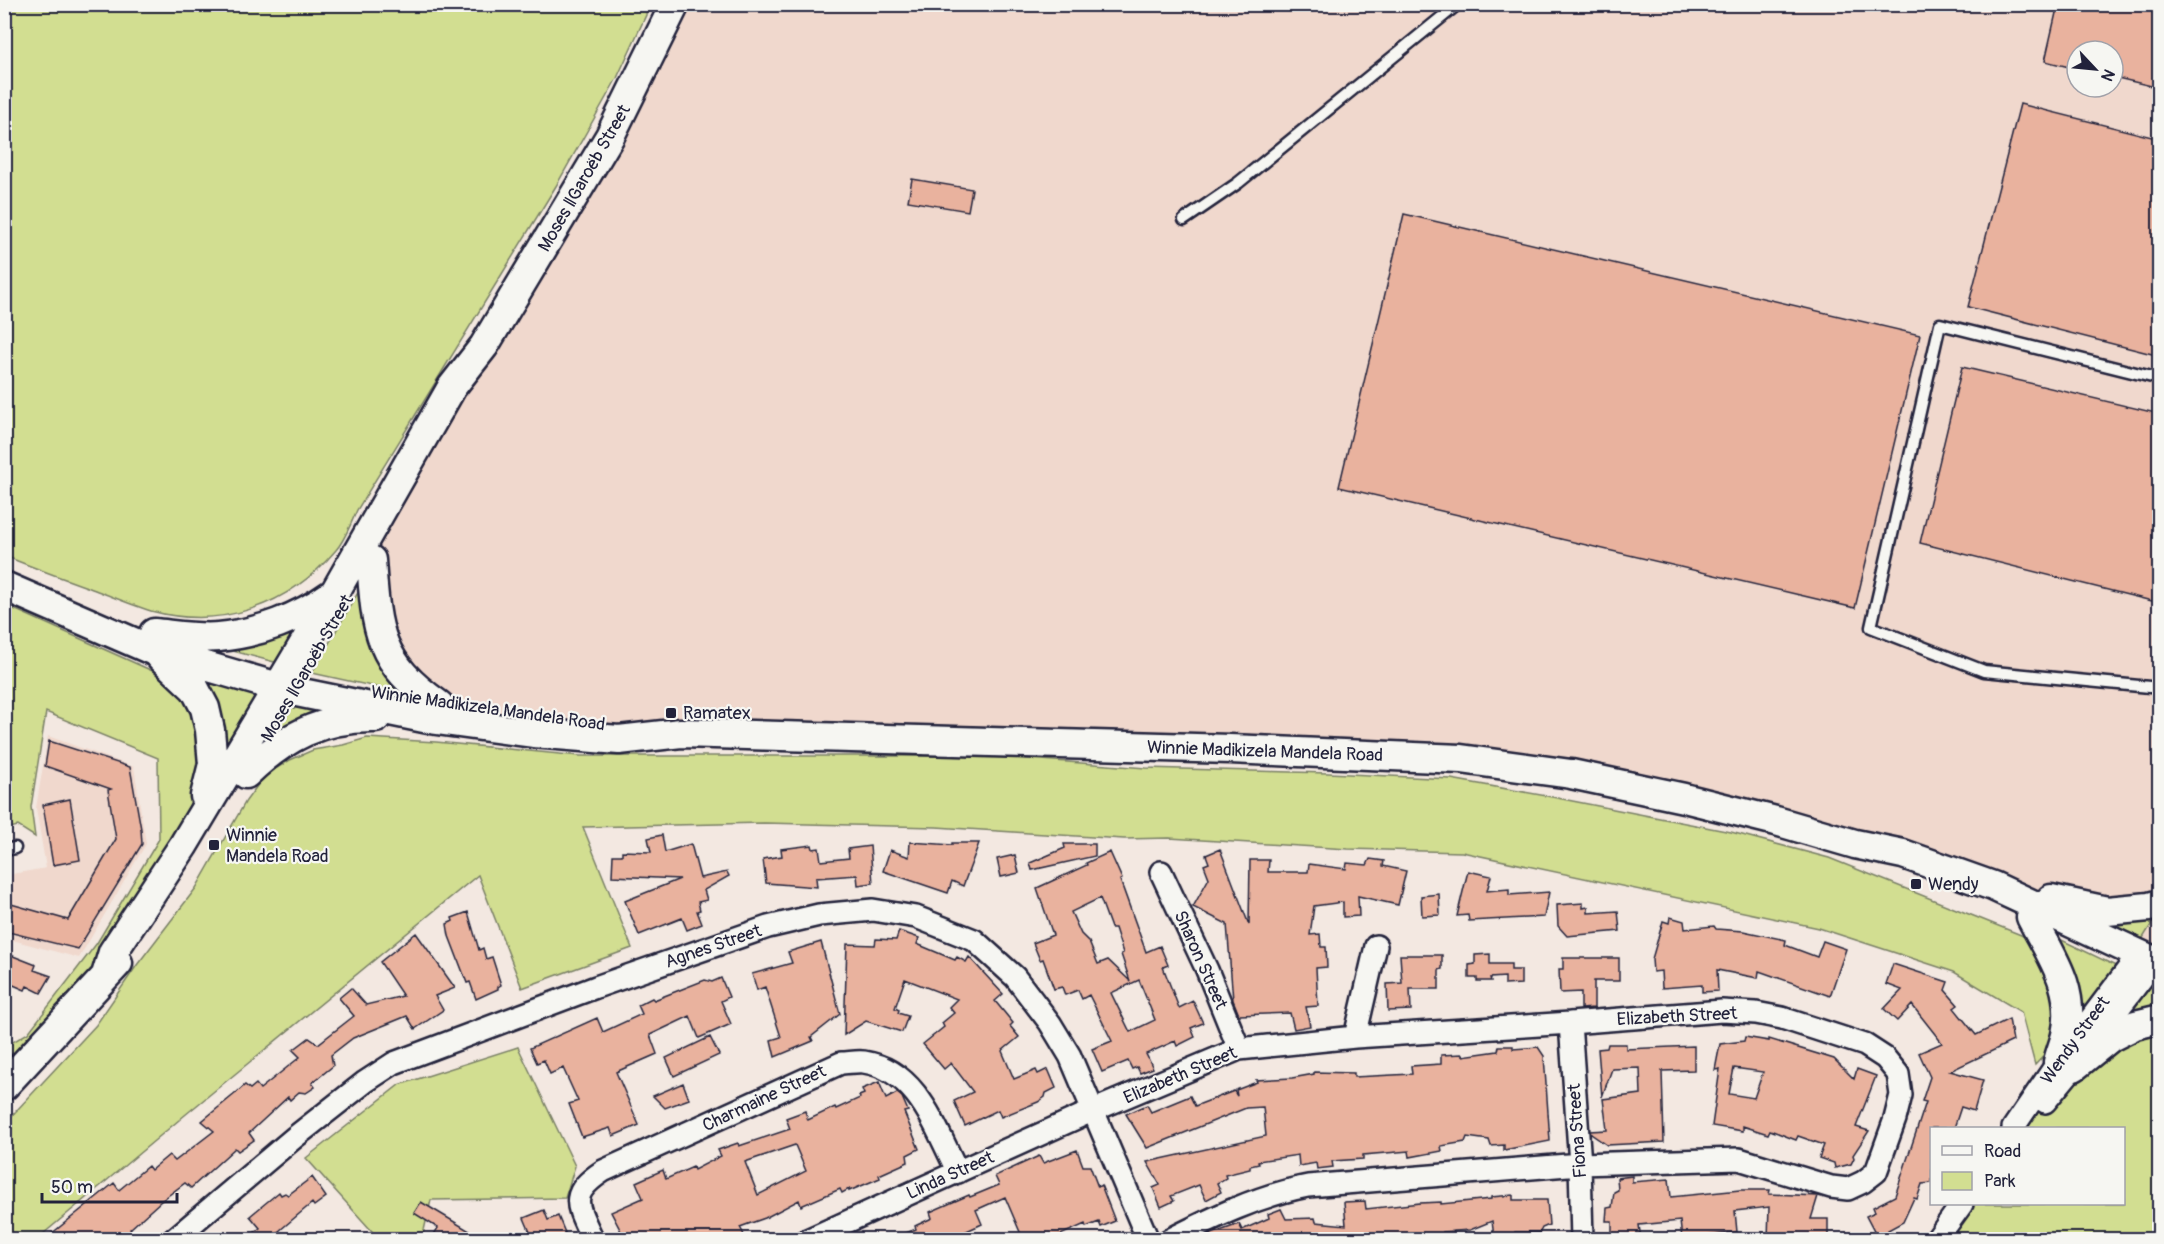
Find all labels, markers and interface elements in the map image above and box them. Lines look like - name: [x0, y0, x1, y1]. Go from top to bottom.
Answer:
- north arrow: [2065, 39, 2125, 99]
- text: N: [2096, 66, 2119, 85]
- street label: Moses ǁGaroëb Street: [533, 100, 636, 256]
- street label: Moses ǁGaroëb Street: [256, 590, 359, 746]
- street label: Winnie Madikizela Mandela Road: [369, 681, 607, 736]
- place label: Ramatex: [683, 702, 751, 725]
- marker: Ramatex: [664, 706, 678, 720]
- street label: Winnie Madikizela Mandela Road: [1146, 736, 1383, 767]
- place label: Winnie Mandela Road: [226, 824, 329, 868]
- marker: Winnie Mandela Road: [207, 838, 221, 852]
- place label: Wendy: [1928, 873, 1979, 896]
- marker: Wendy: [1909, 877, 1923, 891]
- street label: Sharon Street: [1169, 907, 1233, 1014]
- street label: Agnes Street: [662, 919, 765, 974]
- street label: Wendy Street: [2036, 991, 2115, 1089]
- street label: Elizabeth Street: [1616, 1002, 1739, 1031]
- street label: Elizabeth Street: [1120, 1041, 1241, 1110]
- street label: Charmaine Street: [699, 1060, 830, 1137]
- street label: Fiona Street: [1563, 1082, 1592, 1179]
- legend: [1930, 1127, 2125, 1205]
- text: Road: [1984, 1140, 2021, 1163]
- street label: Linda Street: [903, 1146, 998, 1205]
- scale bar: [42, 1166, 177, 1204]
- text: Park: [1984, 1170, 2016, 1193]
- text: 50 m: [51, 1176, 93, 1199]

